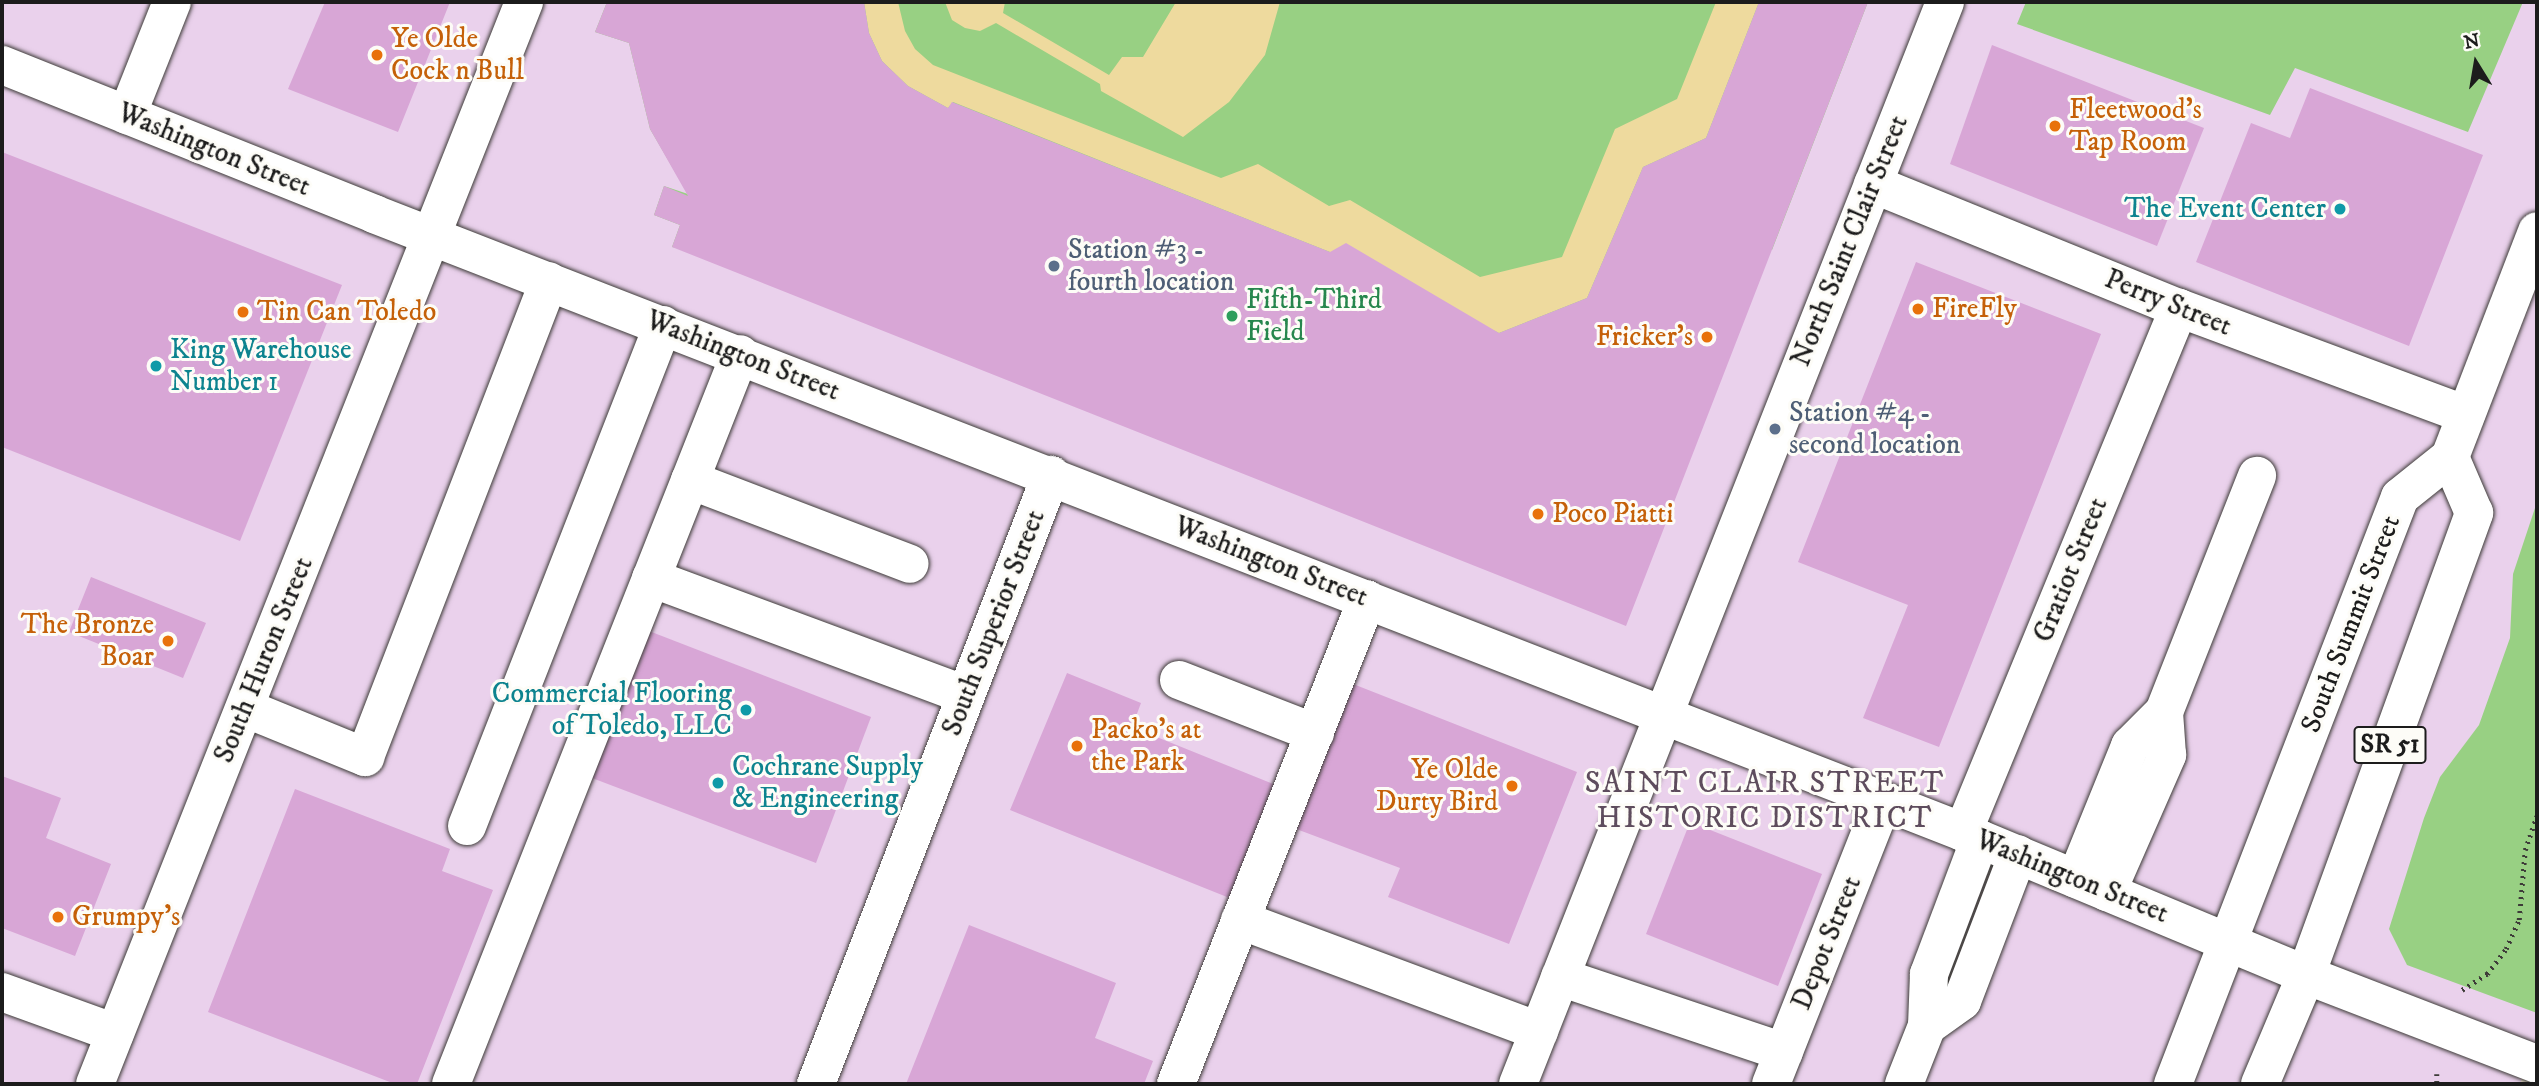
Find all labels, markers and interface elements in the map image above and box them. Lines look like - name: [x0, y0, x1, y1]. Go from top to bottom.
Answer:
- place label: Ye Olde Cock n Bull: [391, 22, 524, 88]
- north arrow: [2441, 28, 2511, 98]
- text: N: [2462, 29, 2482, 55]
- marker: Ye Olde Cock n Bull: [369, 47, 385, 63]
- place label: Fleetwood's Tap Room: [2069, 93, 2202, 159]
- street label: Washington Street: [113, 96, 315, 204]
- street label: North Saint Clair Street: [1784, 110, 1916, 372]
- marker: Fleetwood's Tap Room: [2047, 118, 2063, 134]
- place label: The Event Center: [2124, 192, 2326, 226]
- marker: The Event Center: [2332, 201, 2348, 217]
- place label: Station #3 - fourth location: [1068, 233, 1234, 299]
- marker: Station #3 - fourth location: [1046, 258, 1062, 274]
- street label: Perry Street: [2100, 262, 2236, 344]
- place label: Fifth-Third Field: [1246, 283, 1382, 349]
- place label: FireFly: [1932, 292, 2017, 326]
- place label: Tin Can Toledo: [257, 295, 436, 329]
- marker: FireFly: [1910, 301, 1926, 317]
- marker: Tin Can Toledo: [235, 304, 251, 320]
- street label: Washington Street: [641, 304, 845, 408]
- marker: Fifth-Third Field: [1224, 308, 1240, 324]
- place label: Fricker's: [1596, 320, 1693, 354]
- marker: Fricker's: [1699, 329, 1715, 345]
- place label: King Warehouse Number 1: [170, 333, 352, 399]
- marker: King Warehouse Number 1: [148, 358, 164, 374]
- place label: Station #4 - second location: [1789, 396, 1960, 462]
- marker: Station #4 - second location: [1767, 421, 1783, 437]
- street label: Gratiot Street: [2027, 493, 2115, 647]
- place label: Poco Piatti: [1552, 497, 1674, 531]
- street label: South Superior Street: [935, 505, 1053, 741]
- marker: Poco Piatti: [1530, 506, 1546, 522]
- street label: Washington Street: [1169, 510, 1373, 614]
- street label: South Summit Street: [2294, 511, 2408, 737]
- street label: South Huron Street: [207, 552, 321, 768]
- place label: The Bronze Boar: [21, 608, 154, 674]
- marker: The Bronze Boar: [160, 633, 176, 649]
- place label: Commercial Flooring of Toledo, LLC: [492, 677, 732, 743]
- marker: Commercial Flooring of Toledo, LLC: [738, 702, 754, 718]
- place label: Packo's at the Park: [1091, 713, 1201, 779]
- road number: SR 51: [2353, 722, 2427, 768]
- marker: Packo's at the Park: [1069, 738, 1085, 754]
- place label: Cochrane Supply & Engineering: [732, 750, 923, 816]
- place label: Ye Olde Durty Bird: [1376, 753, 1498, 819]
- district label: SAINT CLAIR STREET HISTORIC DISTRICT: [1587, 766, 1943, 836]
- marker: Cochrane Supply & Engineering: [710, 775, 726, 791]
- marker: Ye Olde Durty Bird: [1504, 778, 1520, 794]
- street label: Washington Street: [1971, 823, 2173, 931]
- street label: Depot Street: [1785, 871, 1869, 1015]
- place label: Grumpy's: [72, 900, 180, 934]
- marker: Grumpy's: [50, 909, 66, 925]

